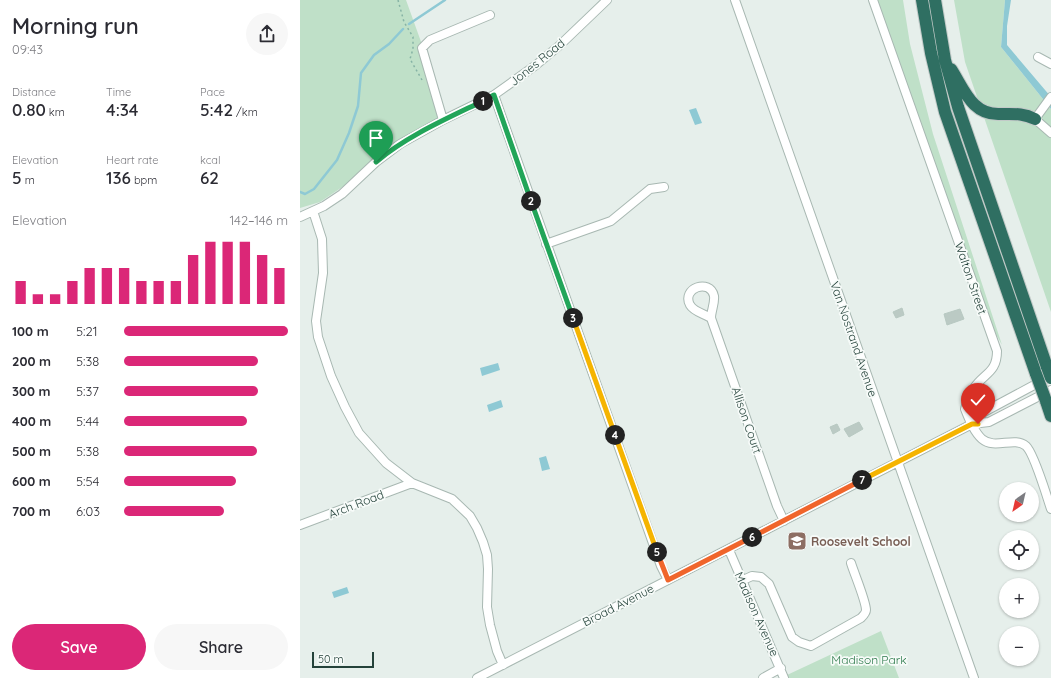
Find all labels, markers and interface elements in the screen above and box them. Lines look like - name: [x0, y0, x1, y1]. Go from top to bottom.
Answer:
- text: Morning run: [12, 12, 139, 40]
- button: share: [246, 13, 288, 55]
- street label: Jones Road: [506, 35, 568, 89]
- text: 09:43: [12, 41, 43, 57]
- text: Distance: [12, 85, 56, 99]
- text: Time: [106, 85, 131, 99]
- text: Pace: [200, 85, 225, 99]
- pin: 1: [473, 91, 493, 111]
- text: 1: [481, 94, 485, 108]
- text: 0.80: [12, 99, 46, 120]
- text: 4:34: [106, 99, 139, 120]
- text: 5:42: [200, 99, 233, 120]
- text: km: [46, 105, 65, 119]
- text: /km: [233, 105, 258, 119]
- pin: [359, 121, 393, 162]
- icon: arrive: [365, 127, 387, 149]
- text: Elevation: [12, 153, 58, 167]
- text: Heart rate: [106, 153, 158, 167]
- text: kcal: [200, 153, 221, 167]
- text: 5: [12, 167, 22, 188]
- text: 136: [106, 167, 131, 188]
- text: 62: [200, 167, 219, 188]
- text: m: [22, 173, 35, 187]
- text: bpm: [131, 173, 157, 187]
- pin: 2: [521, 191, 541, 211]
- text: 2: [528, 194, 534, 208]
- text: Elevation: [12, 212, 67, 228]
- text: 142–146 m: [229, 212, 288, 228]
- street label: Walton Street: [952, 240, 990, 316]
- street label: Van Nostrand Avenue: [827, 279, 881, 399]
- pin: 3: [563, 308, 583, 328]
- text: 3: [570, 311, 576, 325]
- text: 100 m: [12, 323, 49, 339]
- text: 5:21: [76, 323, 98, 339]
- text: 200 m: [12, 353, 51, 369]
- text: 5:38: [76, 353, 99, 369]
- text: 300 m: [12, 383, 51, 399]
- text: 5:37: [76, 383, 99, 399]
- pin: [961, 383, 995, 424]
- street label: Allison Court: [729, 385, 765, 455]
- icon: check: [967, 389, 989, 411]
- text: 400 m: [12, 413, 51, 429]
- text: 5:44: [76, 413, 99, 429]
- pin: 4: [605, 425, 625, 445]
- text: 4: [612, 428, 618, 442]
- text: 500 m: [12, 443, 51, 459]
- text: 5:38: [76, 443, 99, 459]
- pin: 7: [852, 470, 872, 490]
- text: 600 m: [12, 473, 51, 489]
- text: 5:54: [76, 473, 99, 489]
- text: 7: [859, 473, 865, 487]
- north arrow: [999, 482, 1039, 522]
- map controls: [999, 482, 1039, 666]
- street label: Arch Road: [326, 487, 386, 521]
- text: 700 m: [12, 503, 51, 519]
- text: 6:03: [76, 503, 100, 519]
- pin: 6: [742, 527, 762, 547]
- text: 6: [749, 530, 755, 544]
- school or university icon: Roosevelt School: [786, 530, 808, 552]
- button: locate: [999, 530, 1039, 570]
- place label: Roosevelt School: [811, 534, 911, 549]
- pin: 5: [647, 542, 667, 562]
- text: 5: [654, 545, 660, 559]
- street label: Madison Avenue: [732, 569, 782, 659]
- button: +: [999, 578, 1039, 618]
- street label: Broad Avenue: [580, 580, 656, 629]
- button: Save: [12, 624, 146, 670]
- button: Share: [154, 624, 288, 670]
- button: −: [999, 626, 1039, 666]
- scale bar: [312, 650, 374, 669]
- text: 50 m: [318, 652, 344, 666]
- park label: Madison Park: [831, 652, 907, 667]

